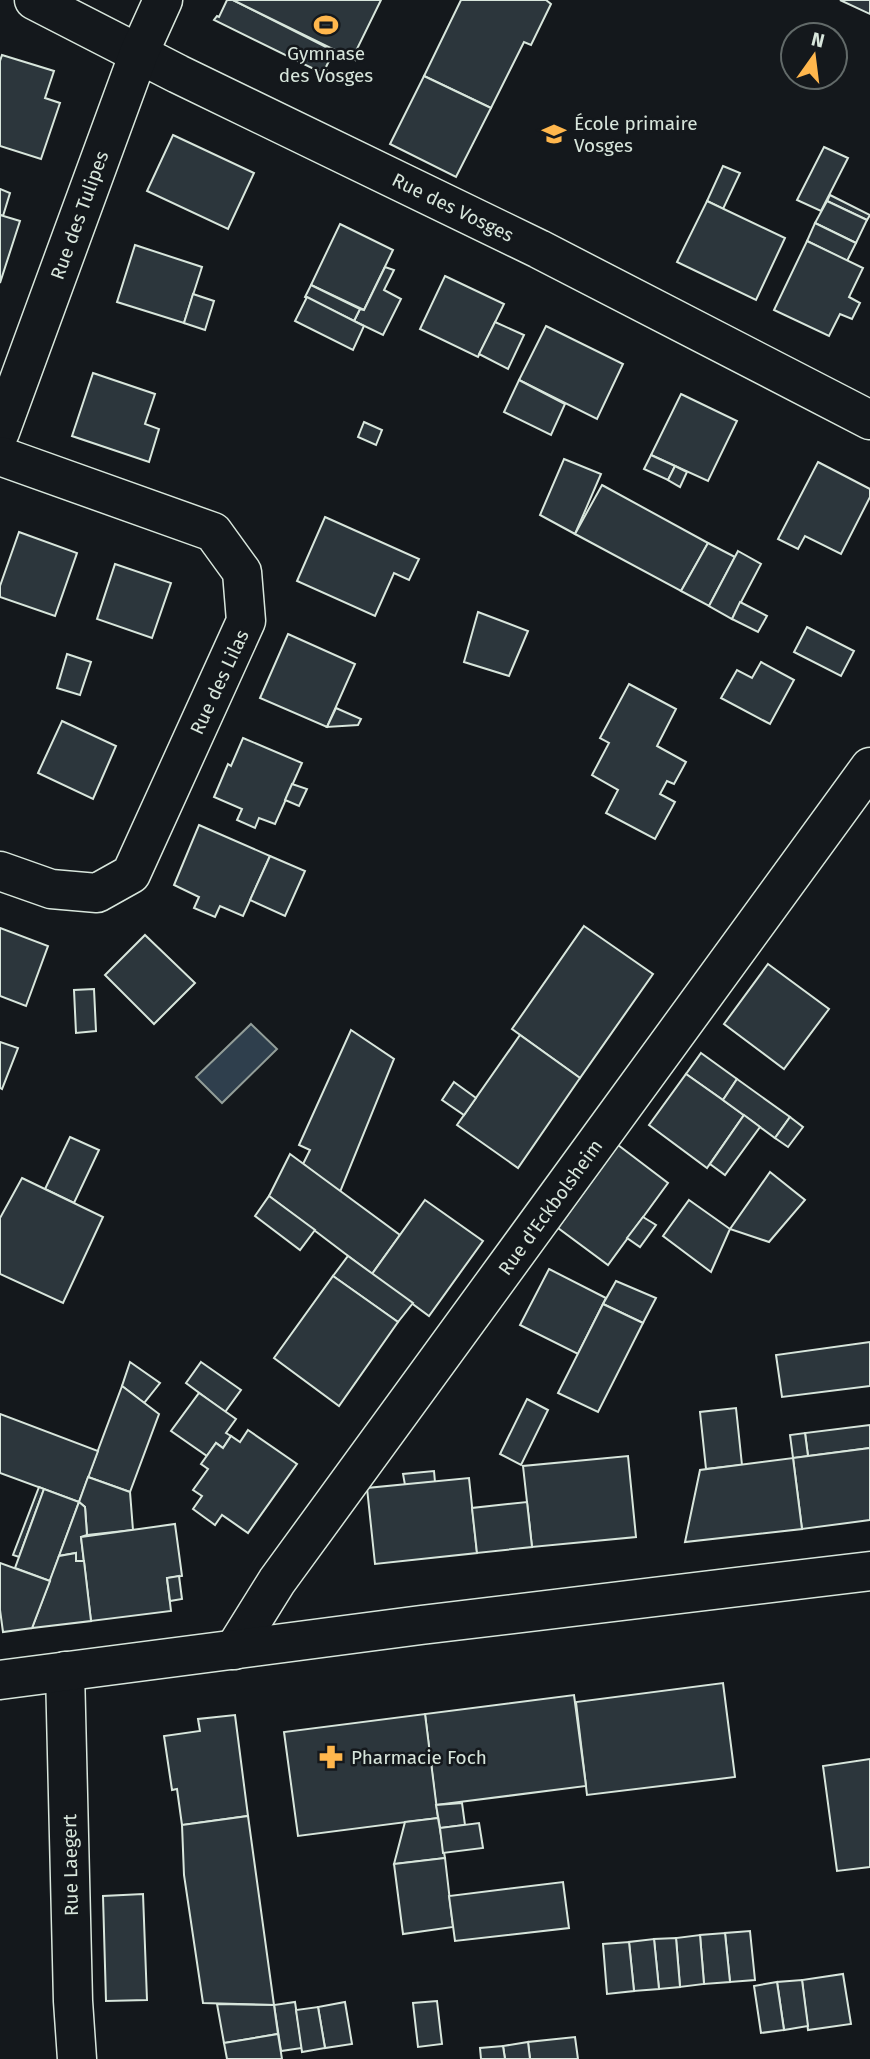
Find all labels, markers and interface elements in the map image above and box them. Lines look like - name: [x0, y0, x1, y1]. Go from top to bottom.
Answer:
- sports icon: Gymnase des Vosges: [312, 11, 340, 39]
- north arrow: [779, 21, 849, 91]
- text: N: [809, 27, 827, 53]
- place label: Gymnase des Vosges: [279, 42, 373, 87]
- place label: École primaire Vosges: [574, 112, 698, 157]
- school or university icon: École primaire Vosges: [540, 120, 568, 148]
- street label: Rue des Tulipes: [46, 148, 113, 283]
- street label: Rue des Vosges: [388, 168, 517, 247]
- street label: Rue des Lilas: [185, 626, 254, 738]
- street label: Rue d'Eckbolsheim: [493, 1135, 607, 1280]
- pharmacy icon: Pharmacie Foch: [317, 1743, 345, 1771]
- place label: Pharmacie Foch: [351, 1746, 487, 1769]
- street label: Rue Laegert: [58, 1814, 83, 1916]

